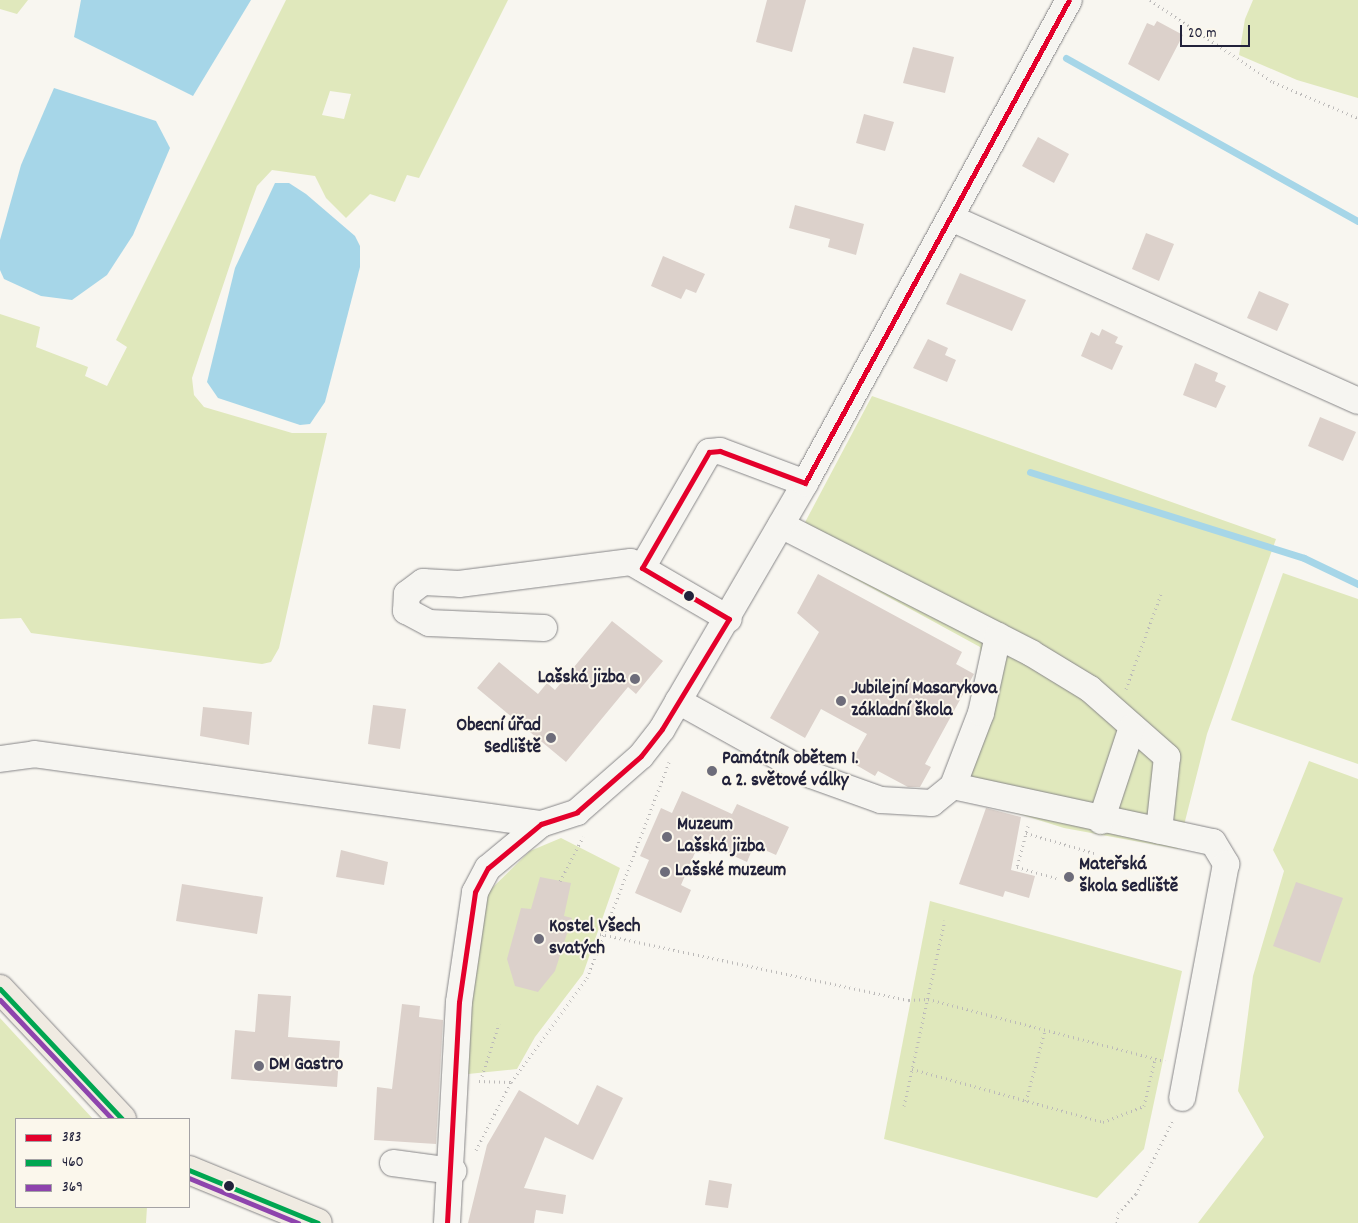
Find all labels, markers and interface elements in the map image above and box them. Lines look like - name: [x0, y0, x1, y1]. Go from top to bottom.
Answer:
- scale bar: [1183, 15, 1253, 47]
- text: 20 m: [1188, 23, 1216, 45]
- unlabelled marker: [684, 591, 694, 601]
- place label: Lašská jizba: [538, 668, 625, 690]
- marker: Lašská jizba: [629, 673, 641, 685]
- place label: Jubilejní Masarykova základní škola: [851, 679, 997, 723]
- marker: Jubilejní Masarykova základní škola: [835, 695, 847, 707]
- place label: Obecní úřad Sedliště: [456, 716, 541, 760]
- marker: Obecní úřad Sedliště: [545, 732, 557, 744]
- place label: Památník obětem 1. a 2. světové války: [722, 749, 858, 793]
- marker: Památník obětem 1. a 2. světové války: [706, 765, 718, 777]
- place label: Muzeum Lašská jizba: [677, 815, 764, 859]
- marker: Muzeum Lašská jizba: [661, 831, 673, 843]
- place label: Mateřská škola Sedliště: [1079, 855, 1178, 899]
- place label: Lašské muzeum: [675, 861, 786, 883]
- marker: Lašské muzeum: [659, 866, 671, 878]
- marker: Mateřská škola Sedliště: [1063, 871, 1075, 883]
- place label: Kostel Všech svatých: [549, 917, 641, 961]
- marker: Kostel Všech svatých: [533, 933, 545, 945]
- place label: DM Gastro: [269, 1055, 343, 1077]
- marker: DM Gastro: [253, 1060, 265, 1072]
- legend: [15, 1118, 190, 1208]
- text: 383: [62, 1127, 81, 1149]
- text: 460: [62, 1152, 84, 1174]
- text: 369: [62, 1177, 83, 1199]
- unlabelled marker: [224, 1181, 234, 1191]

